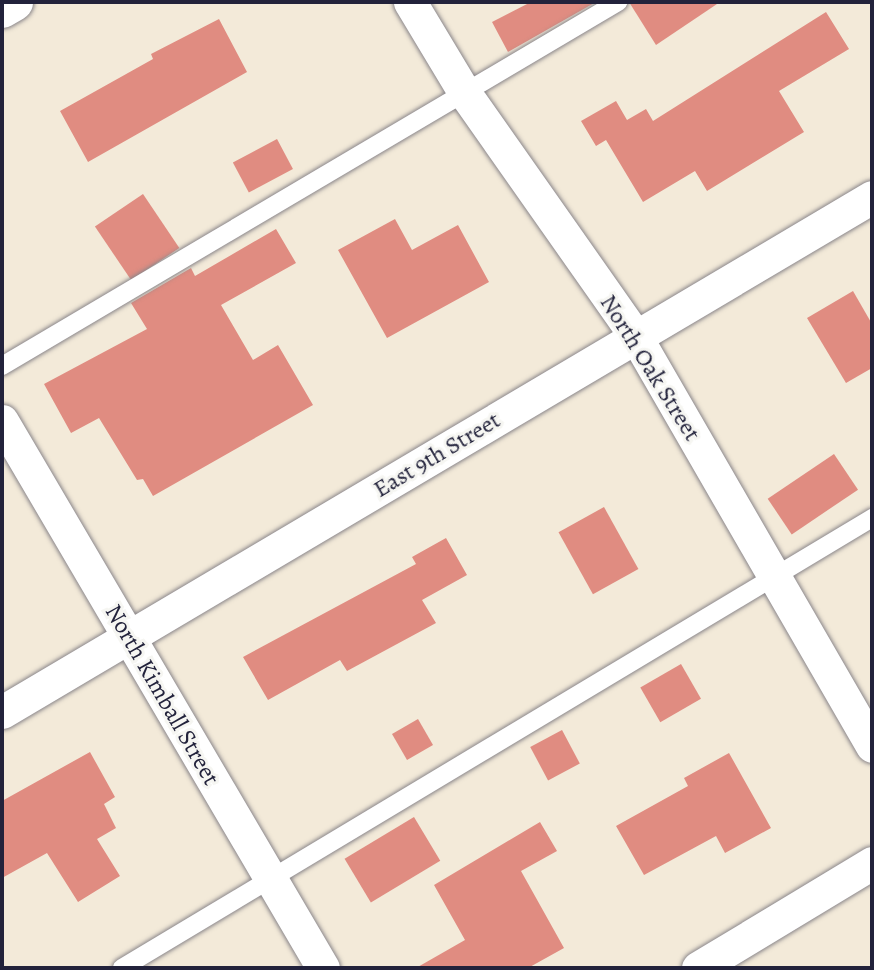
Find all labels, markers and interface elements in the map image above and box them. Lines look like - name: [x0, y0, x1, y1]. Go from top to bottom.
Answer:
- street label: North Oak Street: [594, 290, 706, 446]
- street label: East 9th Street: [368, 406, 506, 504]
- street label: North Kimball Street: [99, 599, 225, 791]

